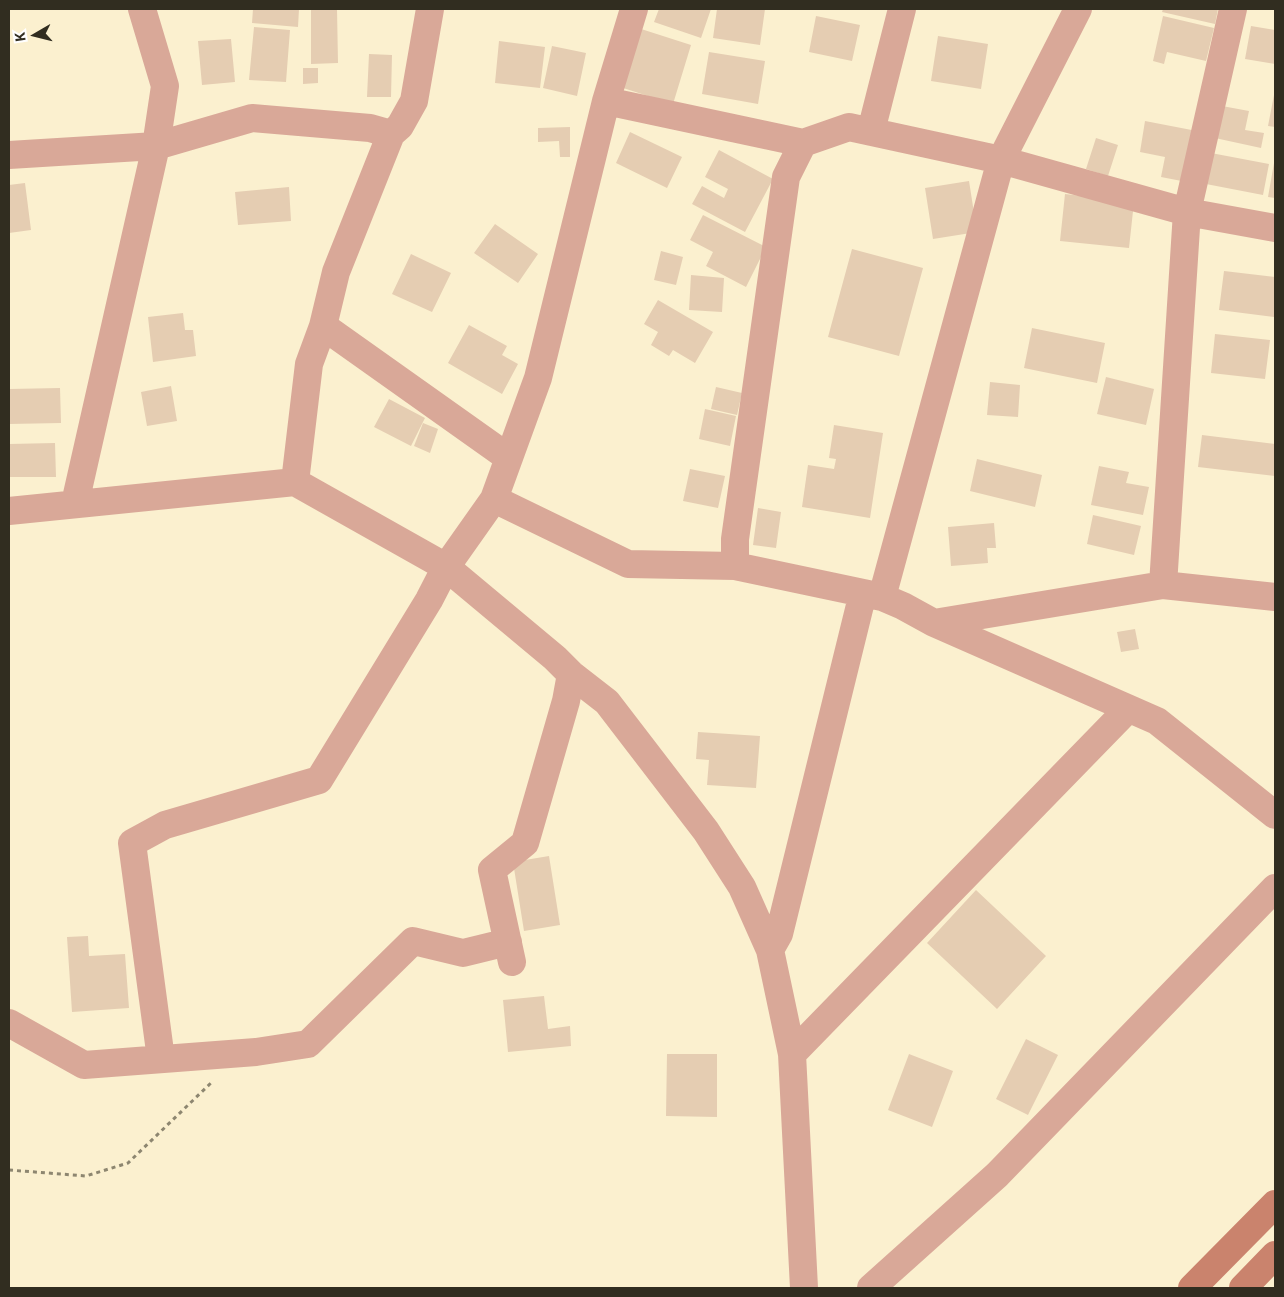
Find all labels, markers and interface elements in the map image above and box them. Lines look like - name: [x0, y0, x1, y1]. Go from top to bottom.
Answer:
- north arrow: [10, 10, 60, 60]
- text: K: [10, 31, 30, 43]

